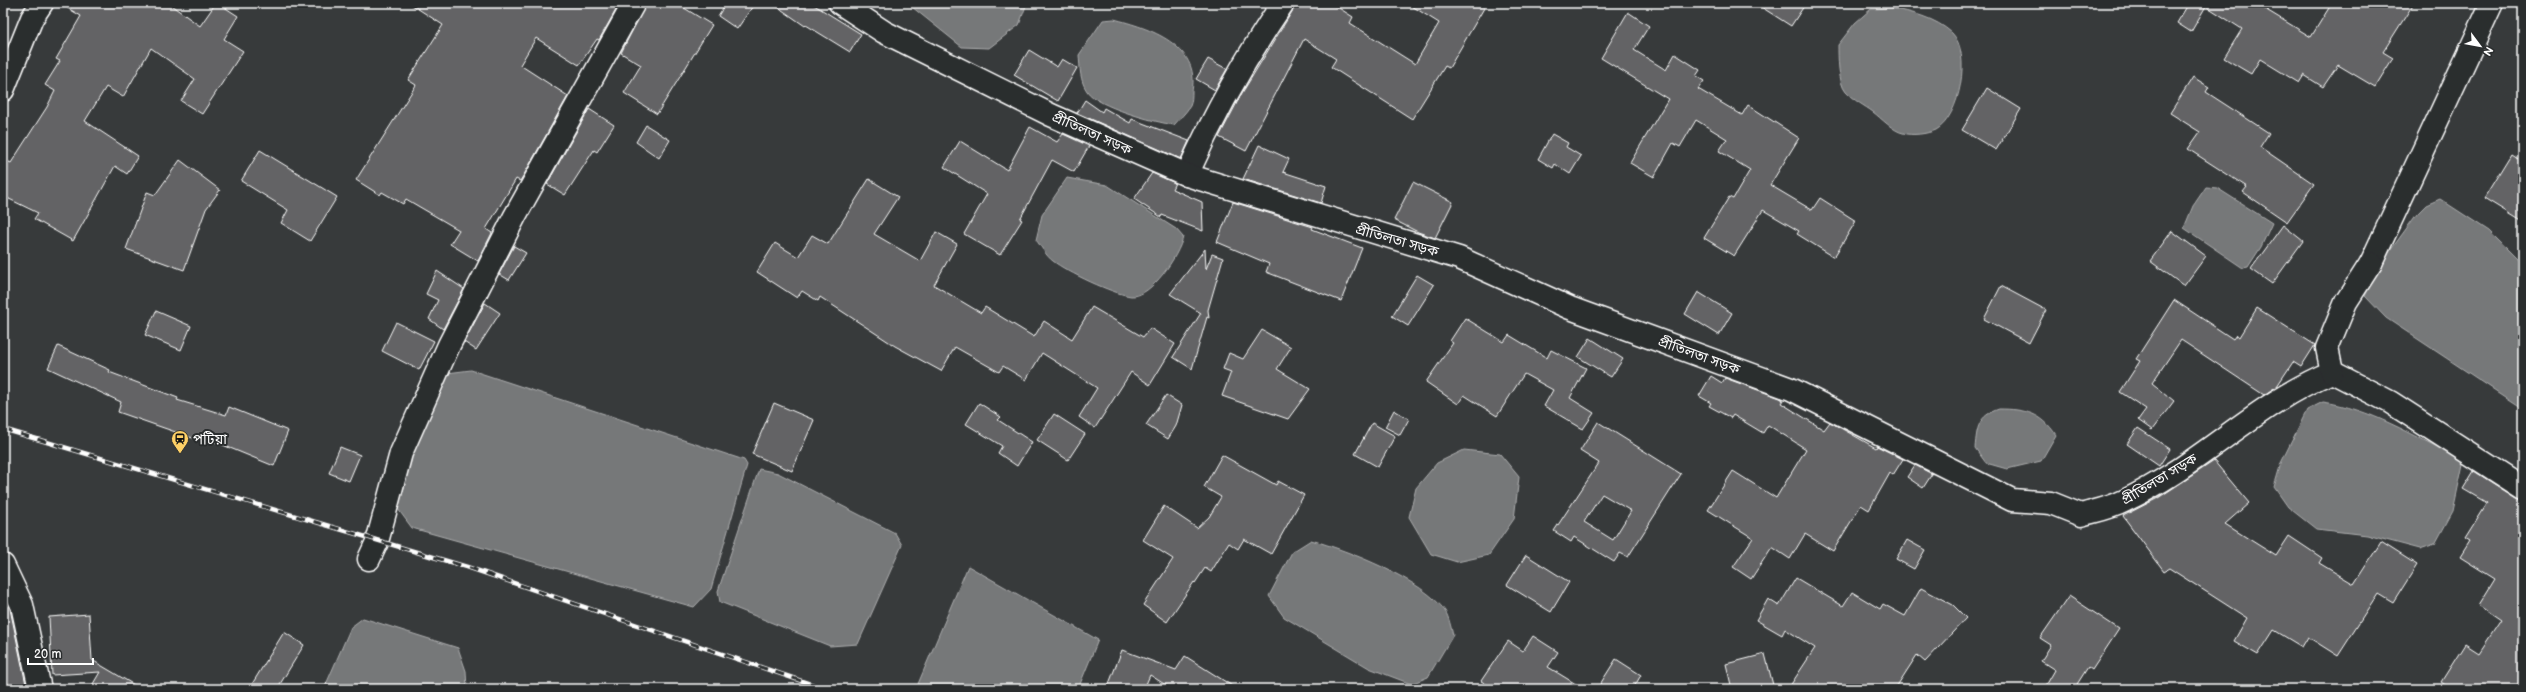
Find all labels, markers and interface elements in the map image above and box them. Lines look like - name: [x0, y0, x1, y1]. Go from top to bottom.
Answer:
- north arrow: [2460, 26, 2500, 66]
- text: N: [2480, 44, 2496, 58]
- street label: প্রীতিলতা সড়ক: [1049, 108, 1135, 159]
- street label: প্রীতিলতা সড়ক: [1353, 221, 1441, 261]
- street label: প্রীতিলতা সড়ক: [1656, 333, 1743, 378]
- station icon: পটিয়া: [170, 429, 190, 454]
- place label: পটিয়া: [193, 431, 227, 448]
- street label: প্রীতিলতা সড়ক: [2118, 450, 2201, 509]
- scale bar: [28, 640, 93, 666]
- text: 20 m: [34, 647, 61, 662]

